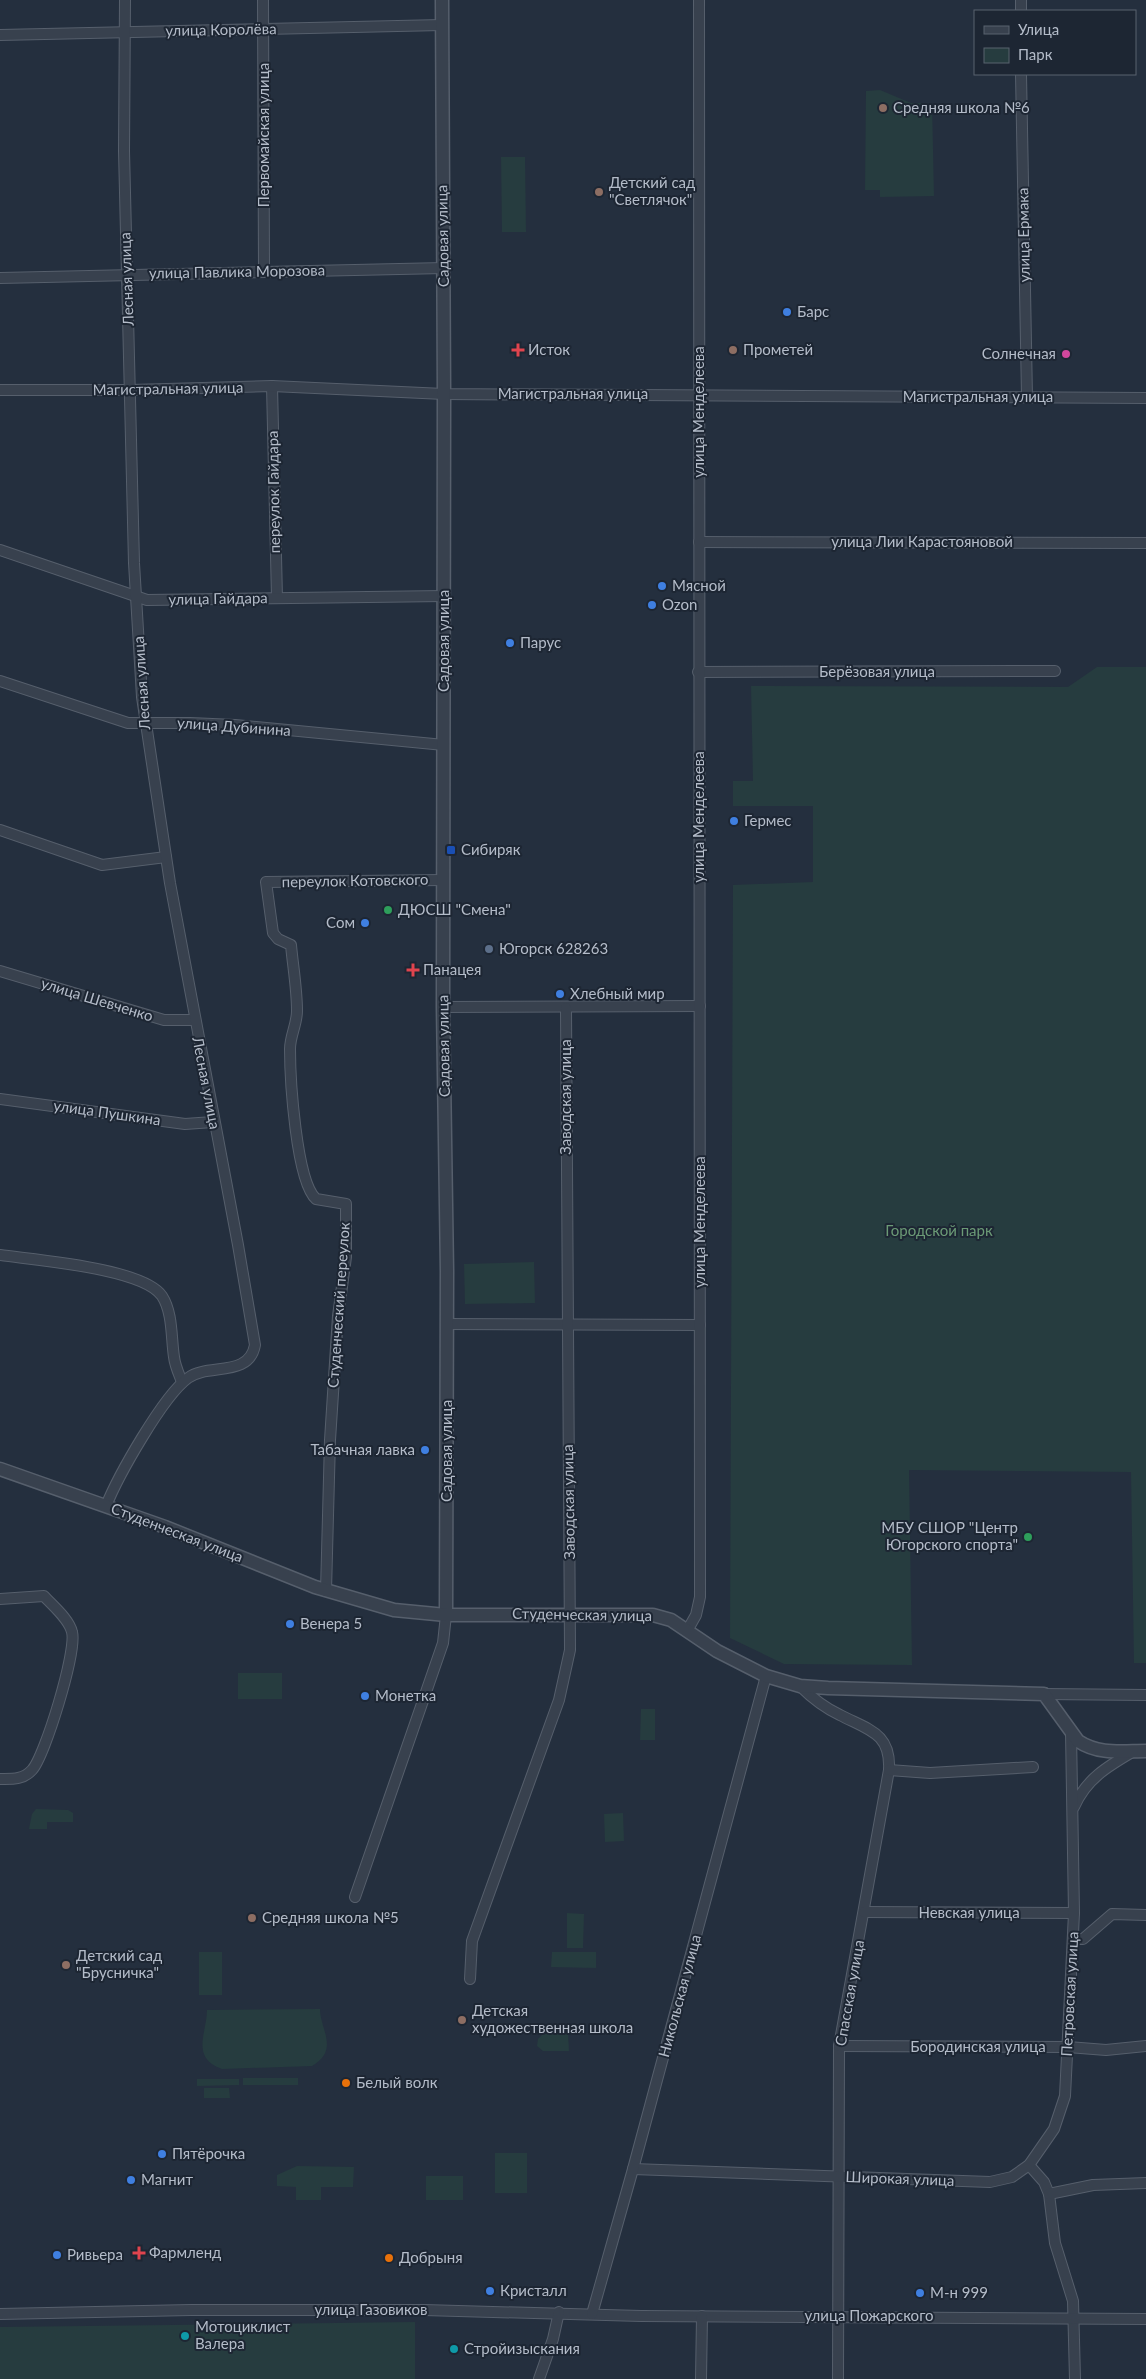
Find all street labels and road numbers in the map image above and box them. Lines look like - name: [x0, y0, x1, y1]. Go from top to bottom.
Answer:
- street label: улица Королёва: [165, 19, 277, 39]
- street label: Первомайская улица: [254, 63, 272, 207]
- street label: Садовая улица: [432, 185, 452, 287]
- street label: улица Ермака: [1013, 187, 1033, 283]
- street label: Лесная улица: [115, 232, 137, 327]
- street label: улица Павлика Морозова: [149, 260, 325, 282]
- street label: улица Менделеева: [689, 346, 707, 478]
- street label: Магистральная улица: [93, 378, 243, 398]
- street label: Магистральная улица: [498, 384, 648, 402]
- street label: Магистральная улица: [903, 387, 1053, 405]
- street label: переулок Гайдара: [263, 430, 283, 554]
- street label: улица Лии Карастояновой: [831, 532, 1013, 550]
- street label: улица Гайдара: [168, 588, 268, 608]
- street label: Садовая улица: [434, 590, 452, 692]
- street label: Лесная улица: [129, 636, 153, 732]
- street label: Берёзовая улица: [819, 662, 935, 680]
- street label: улица Дубинина: [177, 713, 292, 739]
- street label: улица Менделеева: [689, 751, 707, 883]
- street label: переулок Котовского: [281, 870, 429, 890]
- street label: улица Шевченко: [39, 973, 155, 1025]
- street label: Садовая улица: [433, 995, 453, 1097]
- street label: Лесная улица: [189, 1034, 225, 1131]
- street label: Заводская улица: [556, 1039, 574, 1155]
- street label: улица Пушкина: [52, 1096, 162, 1128]
- street label: улица Менделеева: [690, 1156, 708, 1288]
- street label: Студенческий переулок: [323, 1221, 353, 1388]
- street label: Садовая улица: [437, 1400, 455, 1502]
- street label: Заводская улица: [558, 1444, 578, 1560]
- street label: Студенческая улица: [109, 1499, 246, 1566]
- street label: Студенческая улица: [512, 1604, 652, 1624]
- street label: Невская улица: [918, 1903, 1020, 1921]
- street label: Петровская улица: [1057, 1931, 1081, 2057]
- street label: Никольская улица: [654, 1932, 704, 2059]
- street label: Спасская улица: [831, 1938, 867, 2047]
- street label: Бородинская улица: [910, 2037, 1046, 2055]
- street label: Широкая улица: [845, 2167, 955, 2189]
- street label: улица Газовиков: [315, 2300, 427, 2318]
- street label: улица Пожарского: [805, 2306, 933, 2324]

